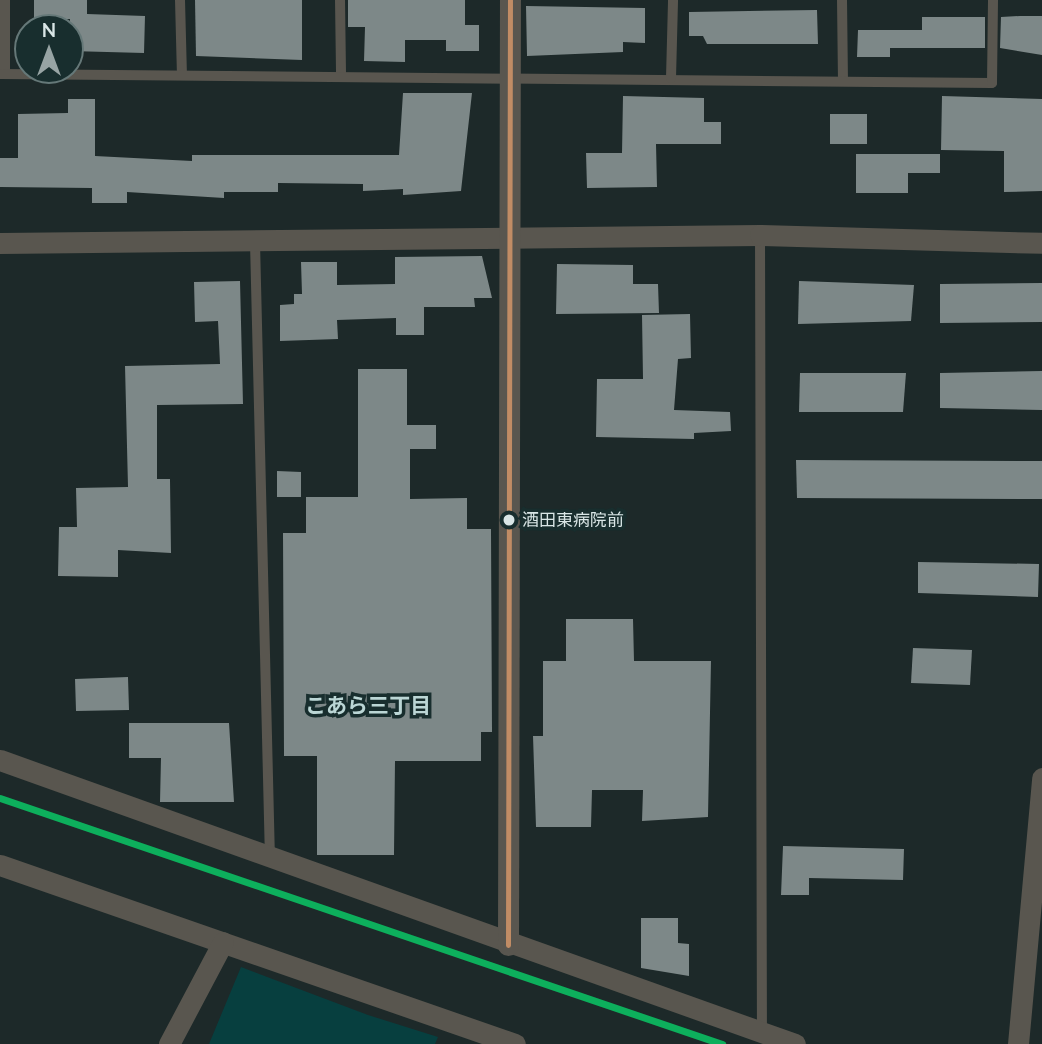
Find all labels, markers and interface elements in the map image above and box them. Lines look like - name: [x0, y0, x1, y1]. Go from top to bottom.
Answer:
- north arrow: [14, 14, 84, 84]
- text: N: [42, 18, 56, 42]
- place label: 酒田東病院前: [522, 510, 624, 530]
- marker: 酒田東病院前: [502, 513, 516, 527]
- district label: こあら三丁目: [305, 692, 431, 718]

